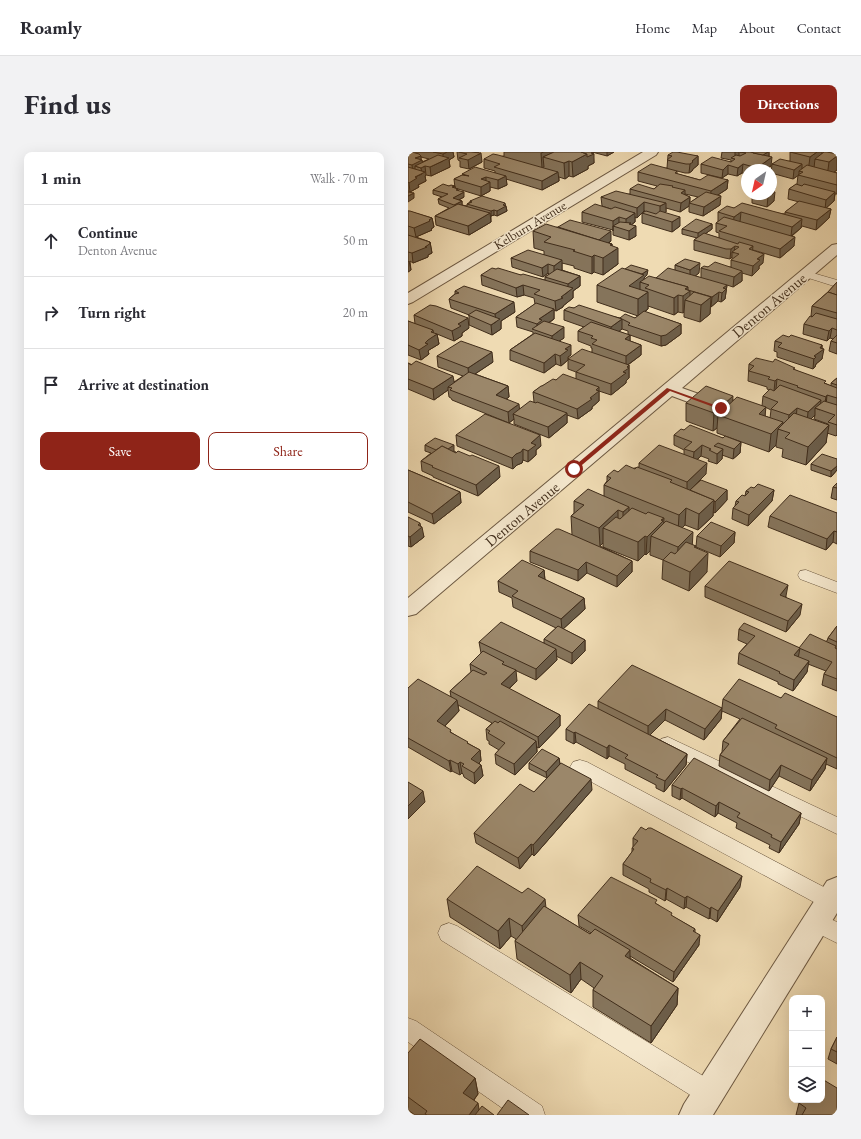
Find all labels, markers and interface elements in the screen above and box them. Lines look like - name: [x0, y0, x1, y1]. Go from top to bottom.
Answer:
- text: Roamly: [20, 15, 82, 40]
- text: Home: [635, 19, 670, 37]
- text: Map: [692, 19, 717, 37]
- text: About: [739, 19, 775, 37]
- text: Contact: [797, 19, 841, 37]
- button: Directions: [740, 85, 837, 123]
- text: Find us: [24, 86, 111, 122]
- north arrow: [741, 164, 777, 200]
- text: 1 min: [40, 167, 81, 189]
- text: Walk · 70 m: [310, 170, 368, 187]
- street label: Kelburn Avenue: [491, 197, 569, 253]
- text: Continue: [78, 223, 138, 242]
- icon: ahead: [40, 230, 62, 252]
- text: 50 m: [343, 232, 368, 249]
- text: Denton Avenue: [78, 242, 157, 259]
- street label: Denton Avenue: [728, 268, 810, 342]
- icon: right: [40, 302, 62, 324]
- text: Turn right: [78, 303, 146, 322]
- text: 20 m: [343, 304, 368, 321]
- icon: arrive: [40, 374, 62, 396]
- text: Arrive at destination: [78, 375, 209, 394]
- route end: [712, 399, 730, 417]
- button: Save: [40, 432, 200, 470]
- button: Share: [208, 432, 368, 470]
- route start: [565, 460, 583, 478]
- street label: Denton Avenue: [481, 477, 563, 551]
- map controls: [789, 995, 825, 1103]
- button: +: [789, 995, 825, 1031]
- button: −: [789, 1031, 825, 1067]
- button: layers: [789, 1067, 825, 1103]

